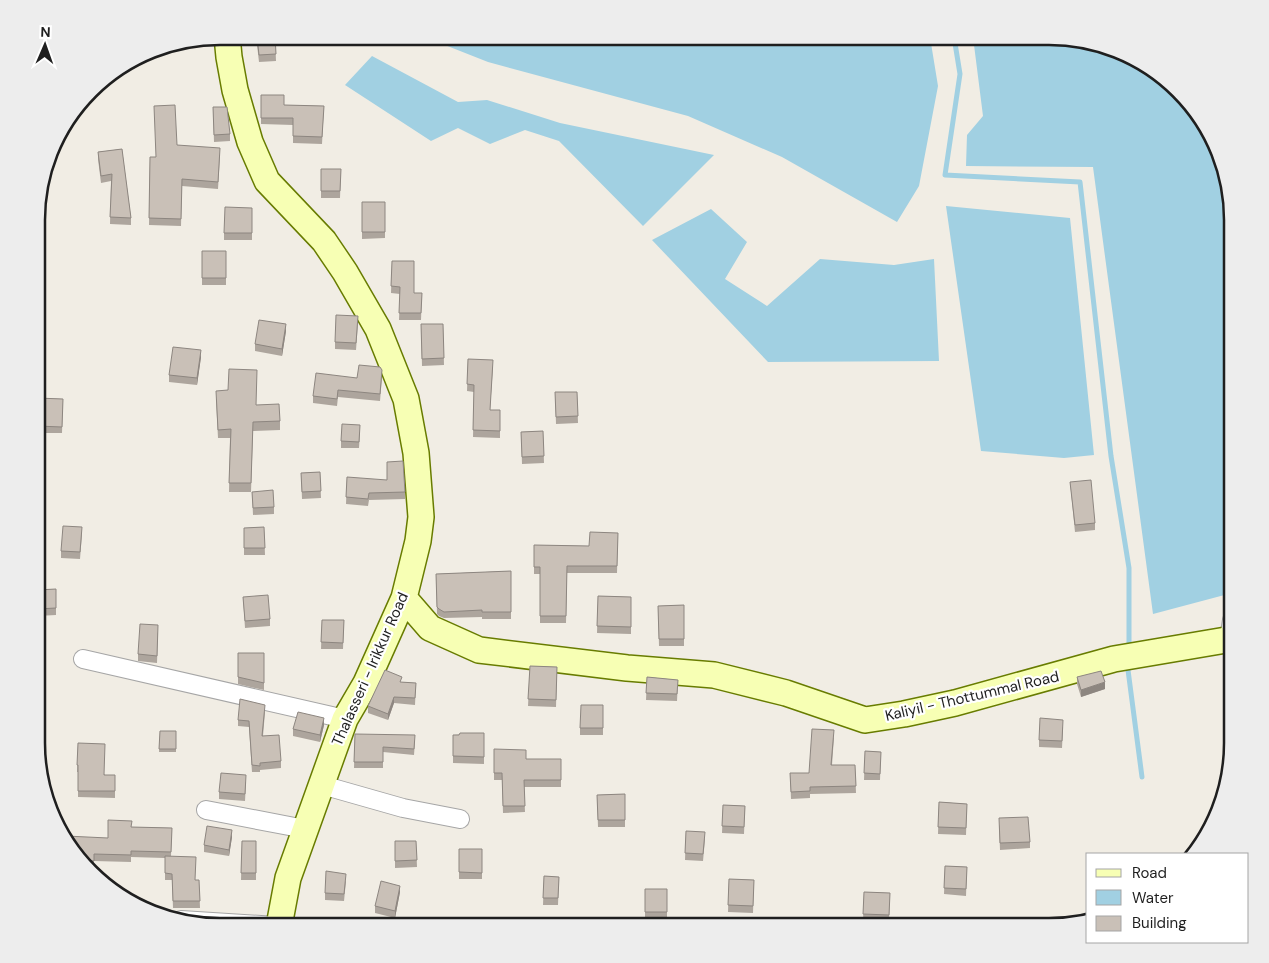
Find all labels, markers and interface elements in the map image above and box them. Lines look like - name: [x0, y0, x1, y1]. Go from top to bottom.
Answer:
- north arrow: [20, 20, 70, 70]
- text: N: [40, 23, 51, 41]
- street label: Thalasseri - Irikkur Road: [327, 589, 413, 749]
- street label: Kaliyil - Thottummal Road: [883, 666, 1061, 726]
- legend: [1086, 853, 1249, 943]
- text: Road: [1132, 863, 1167, 883]
- text: Water: [1132, 888, 1174, 908]
- text: Building: [1132, 913, 1187, 933]

